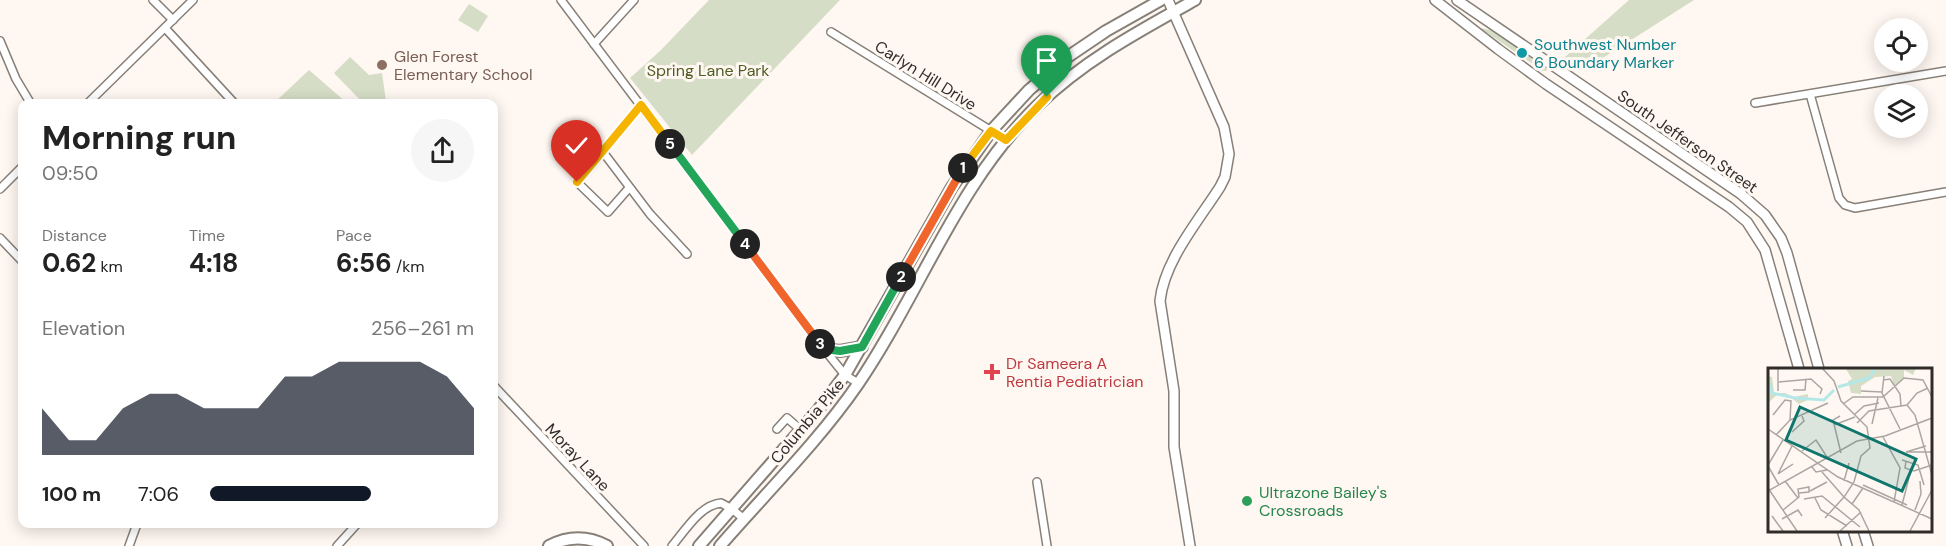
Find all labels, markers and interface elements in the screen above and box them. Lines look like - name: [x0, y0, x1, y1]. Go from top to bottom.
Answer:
- map controls: [1874, 18, 1928, 138]
- button: locate: [1874, 18, 1928, 72]
- place label: Southwest Number 6 Boundary Marker: [1534, 34, 1676, 73]
- pin: [1021, 35, 1072, 97]
- street label: Carlyn Hill Drive: [871, 36, 980, 115]
- icon: arrive: [1030, 44, 1063, 77]
- place label: Glen Forest Elementary School: [394, 46, 532, 85]
- marker: Southwest Number 6 Boundary Marker: [1515, 46, 1529, 60]
- marker: Glen Forest Elementary School: [375, 58, 389, 72]
- park label: Spring Lane Park: [647, 60, 769, 81]
- button: layers: [1874, 84, 1928, 138]
- street label: South Jefferson Street: [1613, 85, 1762, 198]
- text: Morning run: [42, 116, 236, 159]
- button: share: [411, 119, 474, 182]
- pin: [551, 120, 602, 182]
- icon: check: [560, 129, 593, 162]
- pin: 5: [655, 129, 685, 159]
- text: 5: [665, 133, 675, 154]
- pin: 1: [948, 153, 978, 183]
- text: 1: [960, 157, 966, 178]
- text: 09:50: [42, 160, 98, 186]
- text: Distance: [42, 225, 107, 246]
- text: Time: [189, 225, 225, 246]
- text: Pace: [336, 225, 372, 246]
- pin: 4: [730, 229, 760, 259]
- text: 4: [740, 233, 750, 254]
- text: 0.62: [42, 246, 96, 280]
- text: 4:18: [189, 246, 238, 280]
- text: 6:56: [336, 246, 392, 280]
- text: km: [96, 256, 123, 277]
- text: /km: [392, 256, 425, 277]
- pin: 2: [886, 262, 916, 292]
- text: 2: [896, 266, 906, 287]
- text: Elevation: [42, 315, 125, 341]
- text: 256–261 m: [371, 315, 474, 341]
- pin: 3: [805, 329, 835, 359]
- text: 3: [815, 333, 825, 354]
- place label: Dr Sameera A Rentia Pediatrician: [1006, 353, 1144, 392]
- marker: Dr Sameera A Rentia Pediatrician: [983, 363, 1001, 381]
- inset map: [1768, 368, 1931, 531]
- street label: Columbia Pike: [766, 375, 849, 468]
- street label: Moray Lane: [541, 419, 615, 496]
- text: 100 m: [42, 481, 101, 507]
- text: 7:06: [138, 481, 179, 507]
- place label: Ultrazone Bailey's Crossroads: [1259, 482, 1387, 521]
- marker: Ultrazone Bailey's Crossroads: [1240, 494, 1254, 508]

